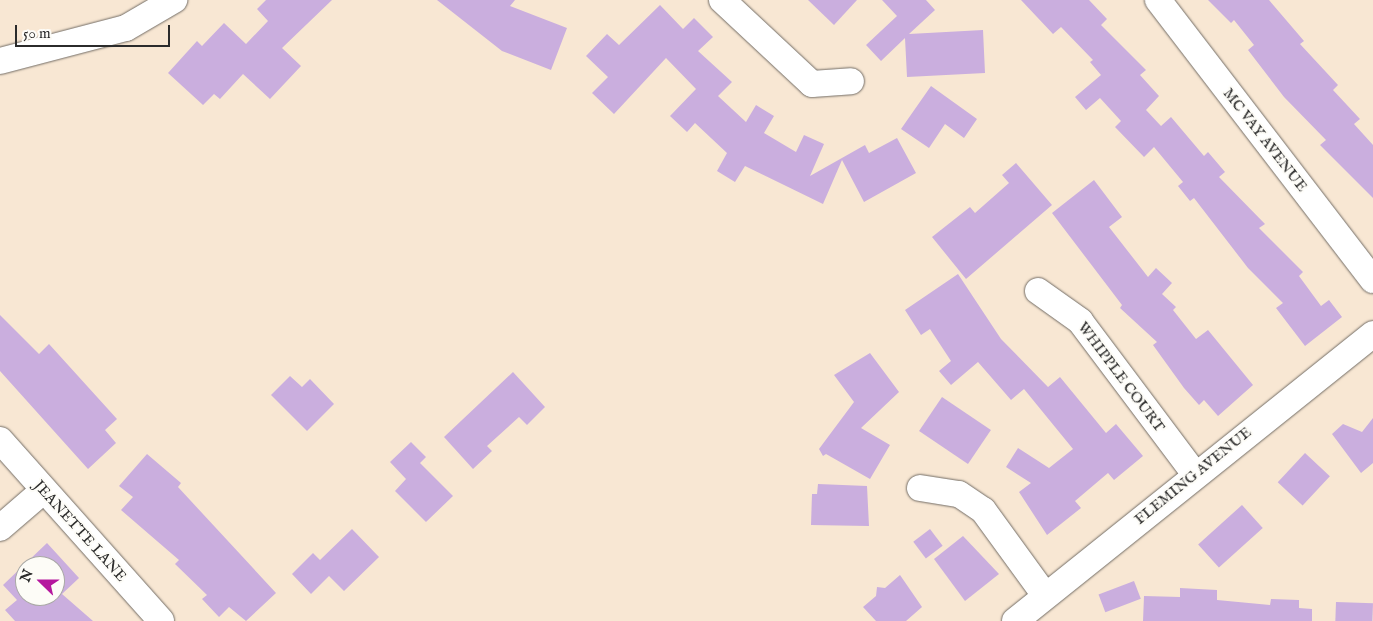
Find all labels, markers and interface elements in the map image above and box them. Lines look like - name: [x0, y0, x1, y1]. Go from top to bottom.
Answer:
- scale bar: [18, 15, 172, 47]
- text: 50 m: [23, 24, 51, 43]
- street label: MC VAY AVENUE: [1219, 85, 1311, 195]
- street label: WHIPPLE COURT: [1074, 318, 1168, 436]
- street label: FLEMING AVENUE: [1131, 423, 1255, 529]
- street label: JEANETTE LANE: [30, 477, 130, 585]
- north arrow: [15, 556, 65, 606]
- text: N: [16, 567, 38, 585]

